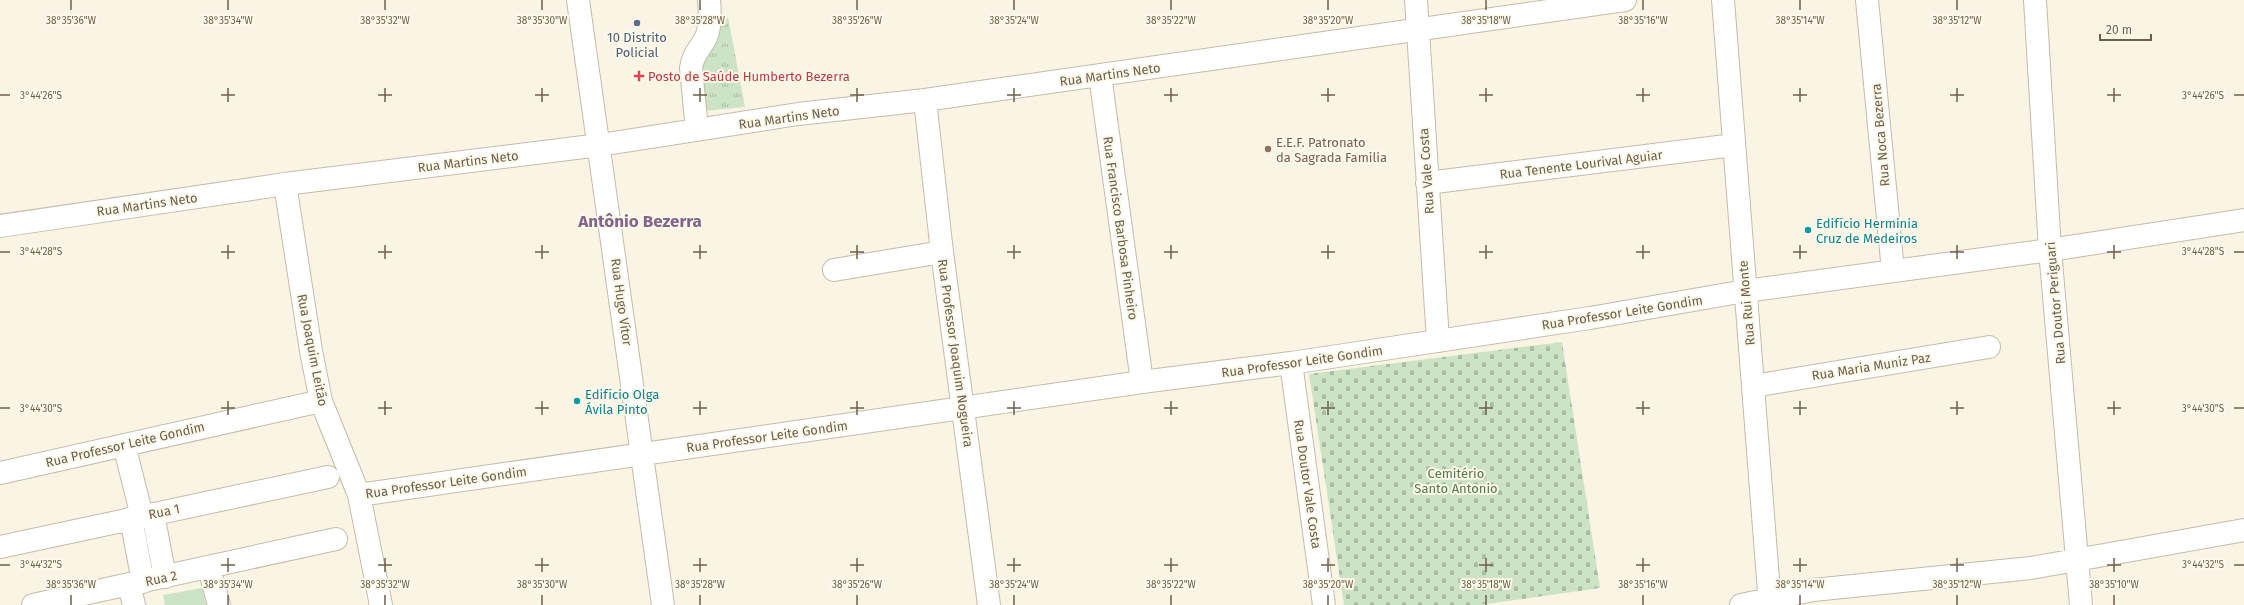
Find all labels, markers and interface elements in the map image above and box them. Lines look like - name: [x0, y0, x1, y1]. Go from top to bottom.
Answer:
- text: 38°35'36"W: [46, 15, 97, 27]
- text: 38°35'34"W: [203, 15, 254, 27]
- text: 38°35'32"W: [360, 15, 411, 27]
- text: 38°35'30"W: [517, 15, 568, 27]
- text: 38°35'28"W: [675, 15, 726, 27]
- text: 38°35'26"W: [832, 15, 883, 27]
- text: 38°35'24"W: [989, 15, 1039, 27]
- text: 38°35'22"W: [1146, 15, 1197, 27]
- text: 38°35'20"W: [1303, 15, 1354, 27]
- text: 38°35'18"W: [1461, 15, 1512, 27]
- text: 38°35'16"W: [1618, 15, 1668, 27]
- text: 38°35'14"W: [1775, 15, 1825, 27]
- text: 38°35'12"W: [1932, 15, 1982, 27]
- scale bar: [2100, 16, 2151, 42]
- marker: 10 Distrito Policial: [632, 18, 642, 28]
- text: 20 m: [2106, 23, 2132, 37]
- place label: 10 Distrito Policial: [607, 30, 667, 60]
- street label: Rua Martins Neto: [1059, 60, 1161, 89]
- place label: Posto de Saúde Humberto Bezerra: [648, 69, 850, 84]
- marker: Posto de Saúde Humberto Bezerra: [633, 70, 645, 82]
- street label: Rua Noca Bezerra: [1869, 83, 1892, 187]
- text: 3°44'26"S: [20, 90, 63, 102]
- text: 3°44'26"S: [2182, 90, 2225, 102]
- street label: Rua Martins Neto: [738, 103, 840, 132]
- street label: Rua Vale Costa: [1416, 127, 1437, 215]
- street label: Rua Francisco Barbosa Pinheiro: [1100, 135, 1141, 321]
- place label: E.E.F. Patronato da Sagrada Familia: [1276, 135, 1387, 165]
- marker: E.E.F. Patronato da Sagrada Familia: [1263, 144, 1273, 154]
- street label: Rua Tenente Lourival Aguiar: [1499, 147, 1663, 182]
- street label: Rua Martins Neto: [417, 148, 519, 175]
- street label: Rua Martins Neto: [96, 190, 198, 219]
- district label: Antônio Bezerra: [577, 211, 702, 232]
- place label: Edifício Herminia Cruz de Medeiros: [1816, 216, 1918, 246]
- marker: Edifício Herminia Cruz de Medeiros: [1803, 225, 1813, 235]
- street label: Rua Doutor Periguari: [2043, 241, 2068, 365]
- text: 3°44'28"S: [20, 246, 63, 258]
- text: 3°44'28"S: [2182, 246, 2225, 258]
- street label: Rua Hugo Vítor: [608, 257, 635, 347]
- street label: Rua Professor Joaquim Nogueira: [935, 258, 976, 448]
- street label: Rua Rui Monte: [1735, 260, 1758, 346]
- street label: Rua Professor Leite Gondim: [1541, 292, 1704, 333]
- street label: Rua Joaquim Leitão: [294, 293, 331, 408]
- street label: Rua Professor Leite Gondim: [1220, 343, 1384, 380]
- street label: Rua Maria Muniz Paz: [1811, 350, 1932, 383]
- place label: Edifício Olga Ávila Pinto: [585, 387, 659, 417]
- marker: Edifício Olga Ávila Pinto: [572, 396, 582, 406]
- text: 3°44'30"S: [20, 403, 63, 415]
- text: 3°44'30"S: [2182, 403, 2225, 415]
- street label: Rua Professor Leite Gondim: [685, 418, 849, 455]
- street label: Rua Professor Leite Gondim: [44, 419, 206, 470]
- street label: Rua Doutor Vale Costa: [1291, 419, 1324, 550]
- street label: Rua Professor Leite Gondim: [364, 464, 528, 501]
- park label: Cemitério Santo Antonio: [1414, 466, 1498, 496]
- street label: Rua 1: [147, 501, 181, 522]
- text: 3°44'32"S: [20, 559, 62, 571]
- text: 3°44'32"S: [2182, 559, 2224, 571]
- street label: Rua 2: [144, 568, 179, 589]
- text: 38°35'36"W: [46, 579, 97, 591]
- text: 38°35'34"W: [203, 579, 254, 591]
- text: 38°35'32"W: [360, 579, 411, 591]
- text: 38°35'30"W: [517, 579, 568, 591]
- text: 38°35'28"W: [675, 579, 726, 591]
- text: 38°35'26"W: [832, 579, 883, 591]
- text: 38°35'24"W: [989, 579, 1039, 591]
- text: 38°35'22"W: [1146, 579, 1197, 591]
- text: 38°35'20"W: [1303, 579, 1354, 591]
- text: 38°35'18"W: [1461, 579, 1512, 591]
- text: 38°35'16"W: [1618, 579, 1668, 591]
- text: 38°35'14"W: [1775, 579, 1825, 591]
- text: 38°35'12"W: [1932, 579, 1982, 591]
- text: 38°35'10"W: [2089, 579, 2140, 591]

